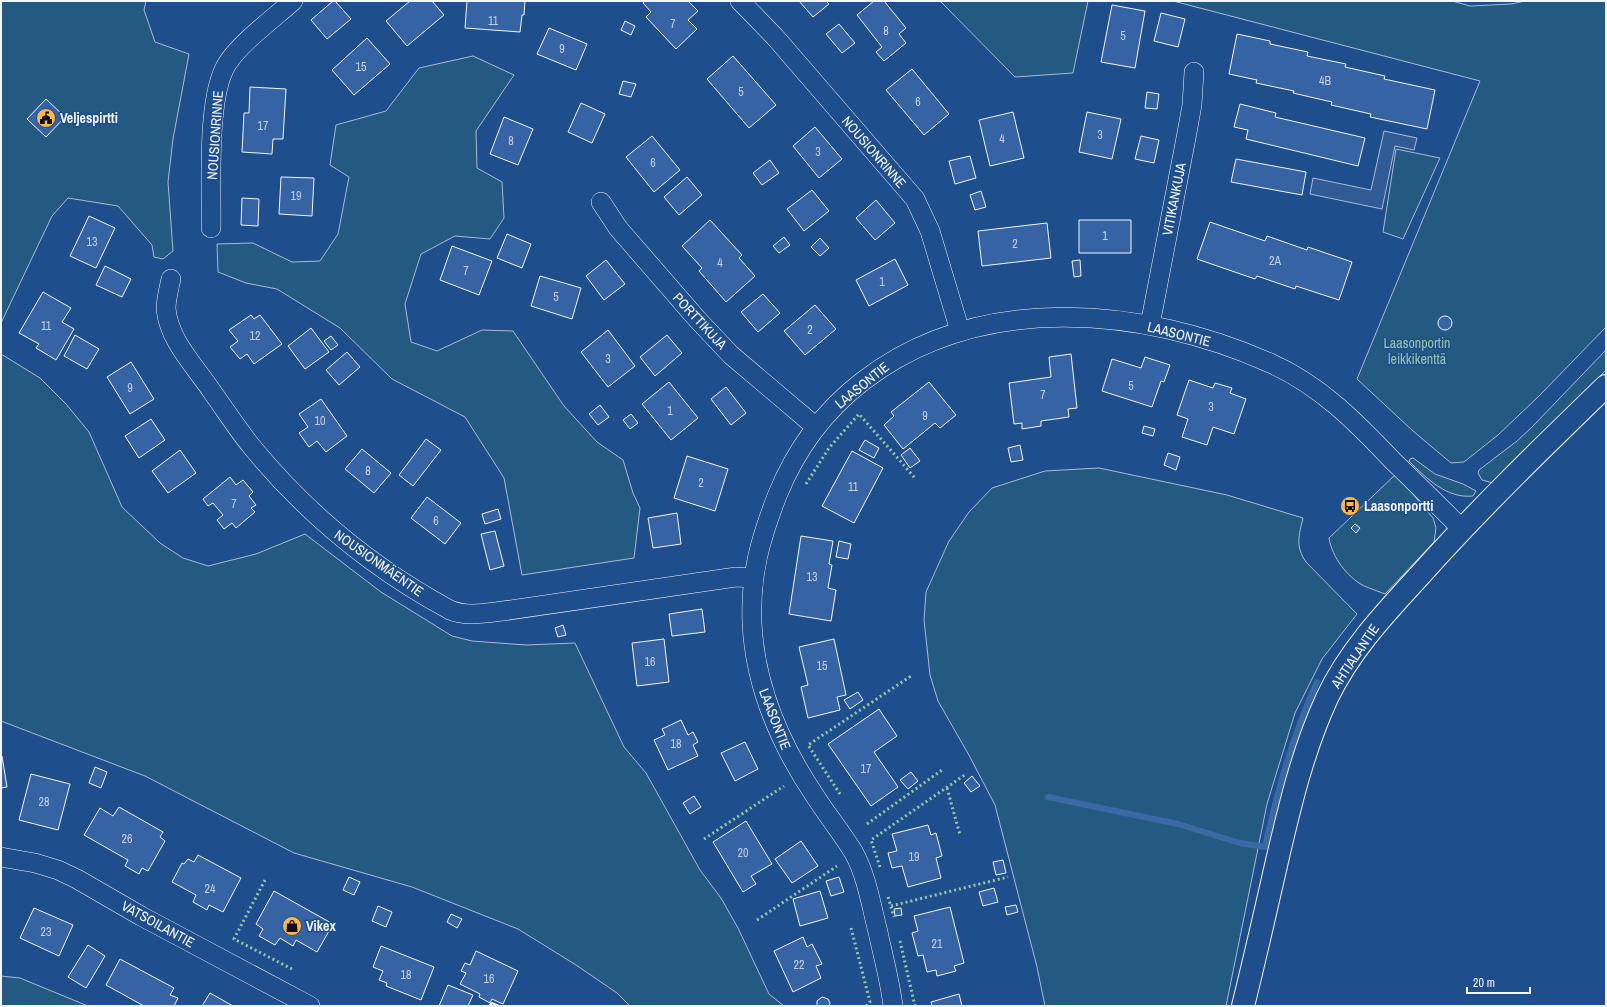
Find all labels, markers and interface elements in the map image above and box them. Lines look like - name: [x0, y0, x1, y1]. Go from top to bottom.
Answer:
- house number: 11: [488, 13, 499, 29]
- house number: 7: [670, 16, 676, 32]
- house number: 8: [883, 23, 889, 39]
- house number: 5: [1120, 28, 1126, 44]
- house number: 9: [559, 41, 565, 57]
- house number: 15: [356, 59, 367, 75]
- house number: 4B: [1319, 73, 1331, 89]
- house number: 5: [738, 84, 744, 100]
- street label: NOUSIONRINNE: [203, 90, 227, 180]
- house number: 6: [915, 94, 921, 110]
- public building icon: Veljespirtti: [35, 107, 57, 129]
- place label: Veljespirtti: [60, 109, 118, 127]
- street label: NOUSIONRINNE: [838, 112, 910, 192]
- house number: 17: [258, 118, 269, 134]
- house number: 3: [1097, 127, 1103, 143]
- house number: 4: [999, 131, 1005, 147]
- house number: 8: [508, 133, 514, 149]
- house number: 3: [815, 144, 821, 160]
- house number: 6: [650, 155, 656, 171]
- street label: VITIKANKUJA: [1158, 161, 1190, 237]
- house number: 19: [291, 188, 301, 204]
- house number: 1: [1102, 228, 1108, 244]
- house number: 13: [87, 234, 97, 250]
- house number: 2: [1012, 236, 1018, 252]
- house number: 2A: [1269, 253, 1281, 269]
- house number: 4: [717, 255, 723, 271]
- house number: 7: [463, 263, 469, 279]
- house number: 1: [879, 274, 885, 290]
- house number: 5: [553, 289, 559, 305]
- street label: PORTTIKUJA: [669, 289, 731, 353]
- street label: LAASONTIE: [1146, 317, 1212, 351]
- house number: 11: [41, 318, 52, 334]
- house number: 2: [807, 322, 813, 338]
- house number: 12: [250, 328, 260, 344]
- park label: Laasonportin leikkikenttä: [1383, 334, 1451, 368]
- house number: 3: [605, 351, 611, 367]
- street label: LAASONTIE: [831, 358, 893, 412]
- house number: 5: [1128, 378, 1134, 394]
- house number: 9: [127, 380, 133, 396]
- house number: 7: [1040, 387, 1046, 403]
- house number: 3: [1208, 399, 1214, 415]
- house number: 1: [667, 403, 673, 419]
- house number: 9: [922, 408, 928, 424]
- house number: 10: [315, 413, 325, 429]
- house number: 8: [365, 463, 371, 479]
- house number: 2: [698, 475, 704, 491]
- house number: 11: [848, 479, 859, 495]
- bus stop icon: Laasonportti: [1339, 495, 1361, 517]
- house number: 7: [231, 496, 237, 512]
- place label: Laasonportti: [1364, 497, 1434, 515]
- house number: 6: [433, 513, 439, 529]
- street label: NOUSIONMÄENTIE: [331, 526, 427, 600]
- house number: 13: [807, 569, 817, 585]
- street label: AHTIALANTIE: [1326, 620, 1383, 693]
- house number: 16: [645, 654, 655, 670]
- house number: 15: [817, 658, 828, 674]
- street label: LAASONTIE: [755, 686, 795, 752]
- house number: 18: [671, 736, 681, 752]
- house number: 17: [861, 761, 872, 777]
- house number: 28: [39, 794, 49, 810]
- house number: 26: [122, 831, 132, 847]
- house number: 20: [738, 845, 748, 861]
- house number: 19: [909, 849, 919, 865]
- house number: 24: [205, 881, 216, 897]
- street label: VATSOILANTIE: [118, 897, 198, 951]
- shop icon: Vikex: [281, 915, 303, 937]
- place label: Vikex: [306, 917, 336, 935]
- house number: 23: [41, 924, 51, 940]
- house number: 21: [932, 936, 943, 952]
- house number: 22: [794, 957, 804, 973]
- house number: 18: [401, 967, 411, 983]
- scale bar: [1467, 969, 1530, 995]
- house number: 16: [484, 971, 494, 987]
- text: 20 m: [1473, 975, 1495, 991]

